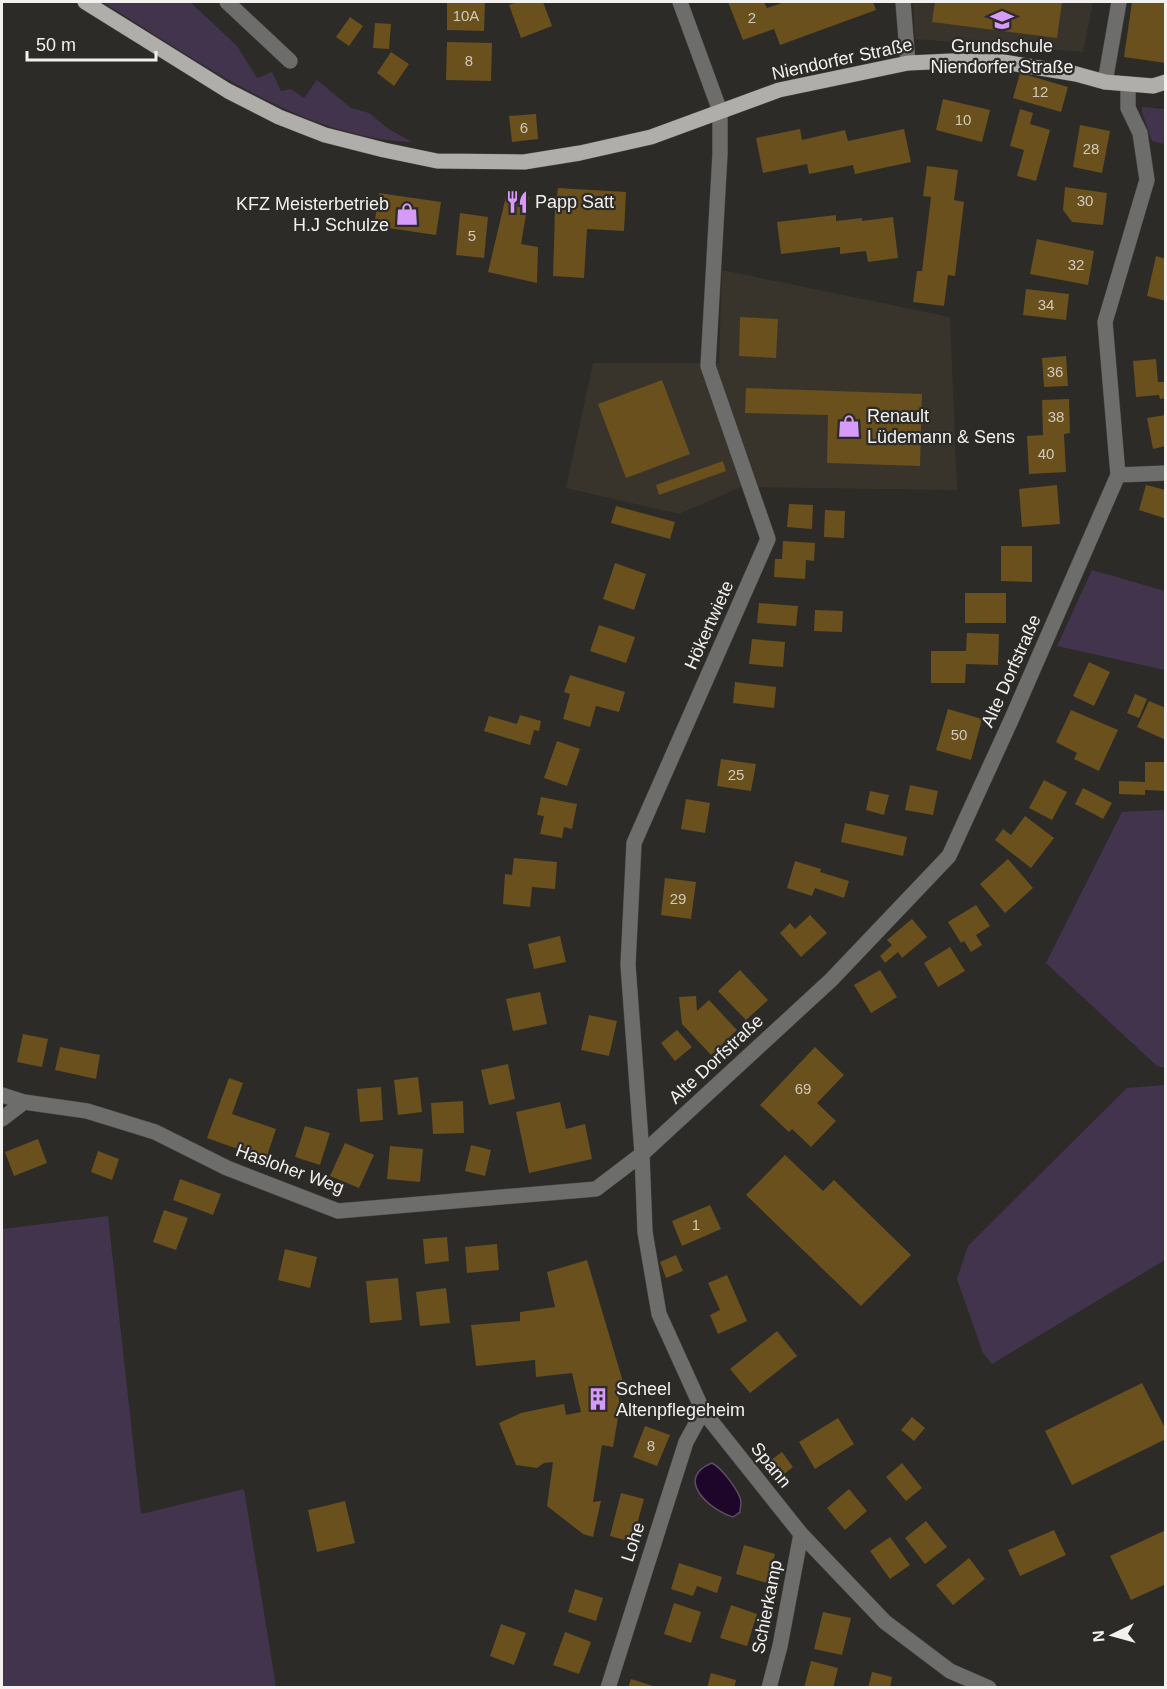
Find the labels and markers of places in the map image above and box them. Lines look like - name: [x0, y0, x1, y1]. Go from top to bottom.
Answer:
- school or university icon: Grundschule Niendorfer Straße: [989, 7, 1015, 33]
- place label: Grundschule Niendorfer Straße: [930, 36, 1074, 77]
- restaurant icon: Papp Satt: [504, 189, 530, 215]
- place label: Papp Satt: [535, 192, 614, 212]
- place label: KFZ Meisterbetrieb H.J Schulze: [236, 194, 389, 235]
- shop icon: KFZ Meisterbetrieb H.J Schulze: [394, 201, 420, 227]
- place label: Renault Lüdemann & Sens: [867, 406, 1015, 447]
- shop icon: Renault Lüdemann & Sens: [836, 413, 862, 439]
- place label: Scheel Altenpflegeheim: [616, 1379, 745, 1420]
- building icon: Scheel Altenpflegeheim: [585, 1386, 611, 1412]

